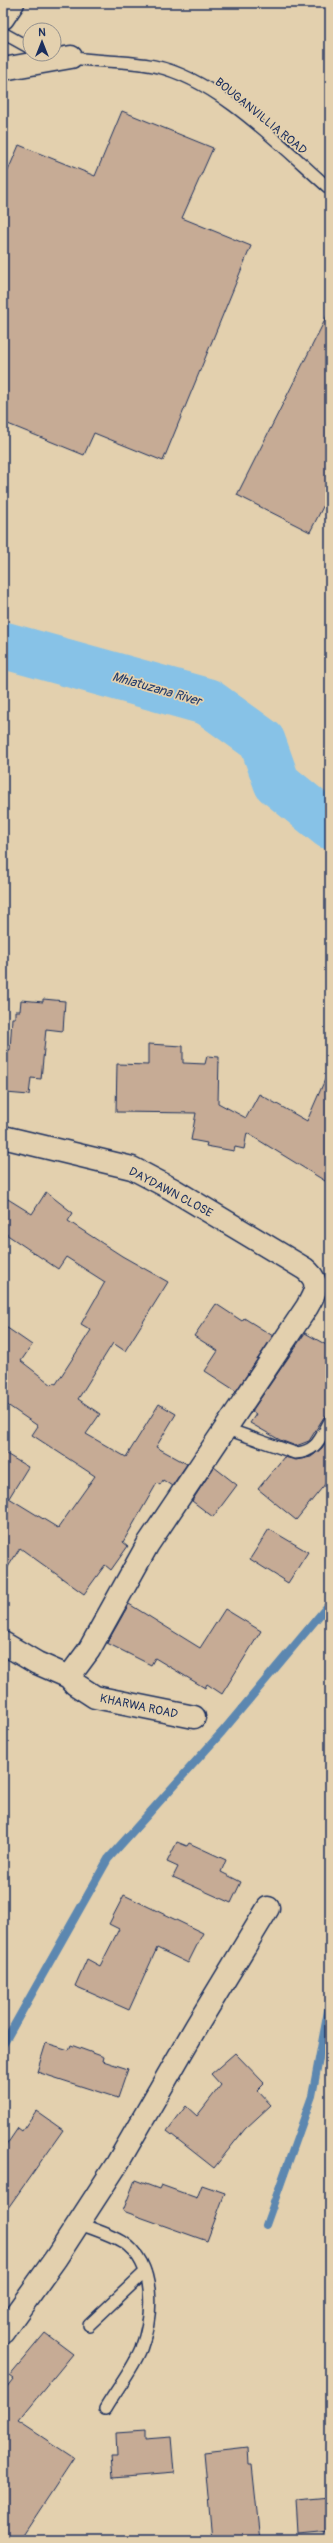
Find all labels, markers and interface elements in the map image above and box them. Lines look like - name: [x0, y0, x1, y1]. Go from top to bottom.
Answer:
- north arrow: [22, 22, 62, 62]
- text: N: [38, 26, 46, 39]
- street label: BOUGANVILLIA ROAD: [212, 75, 310, 158]
- water label: Mhlatuzana River: [110, 669, 205, 710]
- street label: DAYDAWN CLOSE: [126, 1164, 215, 1221]
- street label: KHARWA ROAD: [99, 1691, 180, 1722]

